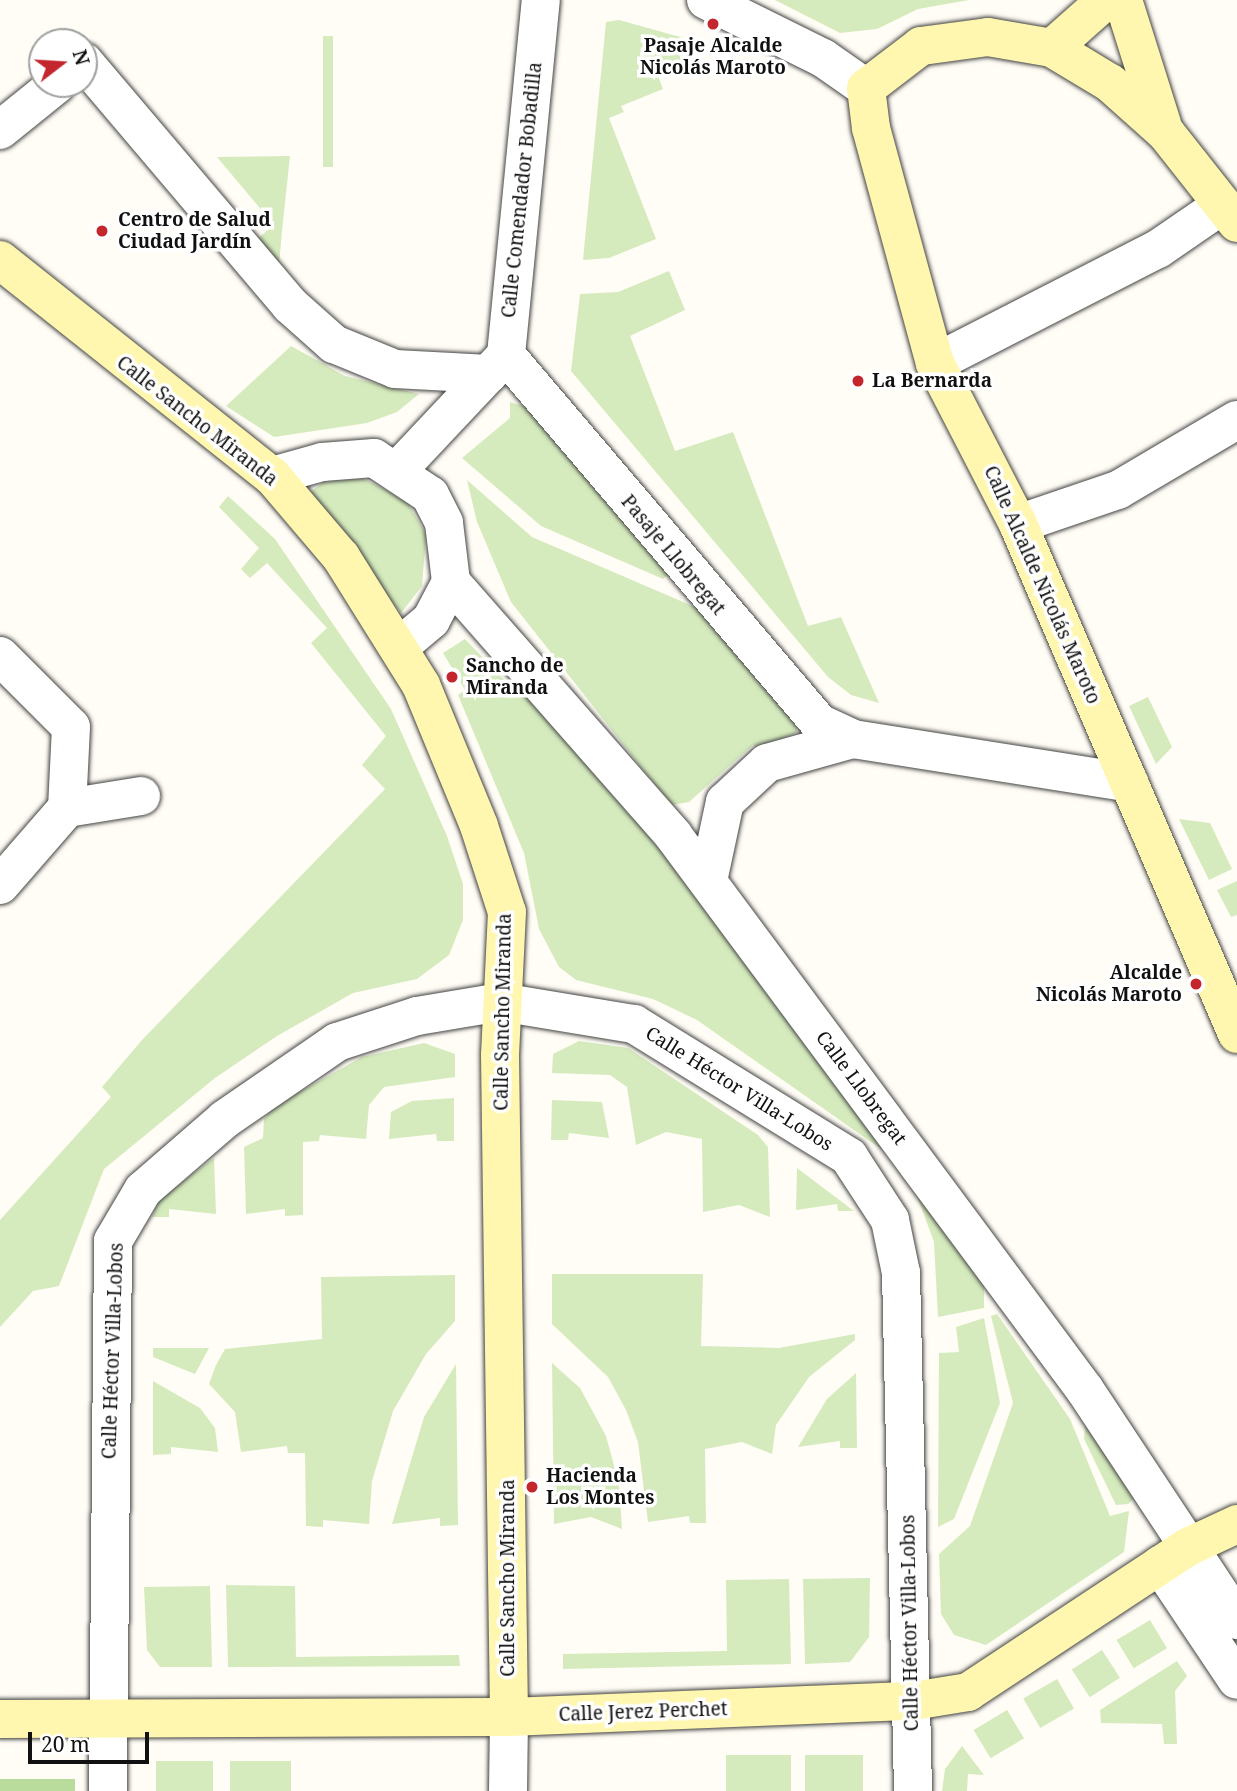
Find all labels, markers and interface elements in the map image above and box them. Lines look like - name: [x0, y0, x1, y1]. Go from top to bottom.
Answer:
- marker: Pasaje Alcalde Nicolás Maroto: [705, 16, 721, 32]
- north arrow: [28, 28, 98, 98]
- place label: Pasaje Alcalde Nicolás Maroto: [640, 35, 786, 79]
- text: N: [67, 46, 96, 68]
- street label: Calle Comendador Bobadilla: [497, 61, 547, 319]
- place label: Centro de Salud Ciudad Jardín: [118, 209, 271, 253]
- marker: Centro de Salud Ciudad Jardín: [92, 221, 112, 241]
- street label: Calle Sancho Miranda: [112, 351, 282, 491]
- place label: La Bernarda: [872, 370, 992, 392]
- marker: La Bernarda: [850, 373, 866, 389]
- street label: Calle Alcalde Nicolás Maroto: [979, 462, 1105, 708]
- street label: Pasaje Llobregat: [616, 490, 730, 620]
- place label: Sancho de Miranda: [466, 655, 564, 699]
- marker: Sancho de Miranda: [444, 669, 460, 685]
- street label: Calle Sancho Miranda: [490, 913, 516, 1111]
- place label: Alcalde Nicolás Maroto: [1036, 962, 1182, 1006]
- marker: Alcalde Nicolás Maroto: [1188, 976, 1204, 992]
- street label: Calle Héctor Villa-Lobos: [641, 1022, 837, 1156]
- street label: Calle Llobregat: [811, 1027, 911, 1149]
- street label: Calle Héctor Villa-Lobos: [98, 1242, 128, 1460]
- place label: Hacienda Los Montes: [546, 1465, 654, 1509]
- street label: Calle Sancho Miranda: [497, 1479, 519, 1677]
- marker: Hacienda Los Montes: [524, 1479, 540, 1495]
- street label: Calle Héctor Villa-Lobos: [897, 1514, 923, 1732]
- street label: Calle Jerez Perchet: [558, 1698, 728, 1726]
- scale bar: [32, 1718, 152, 1762]
- text: 20 m: [41, 1730, 90, 1758]

